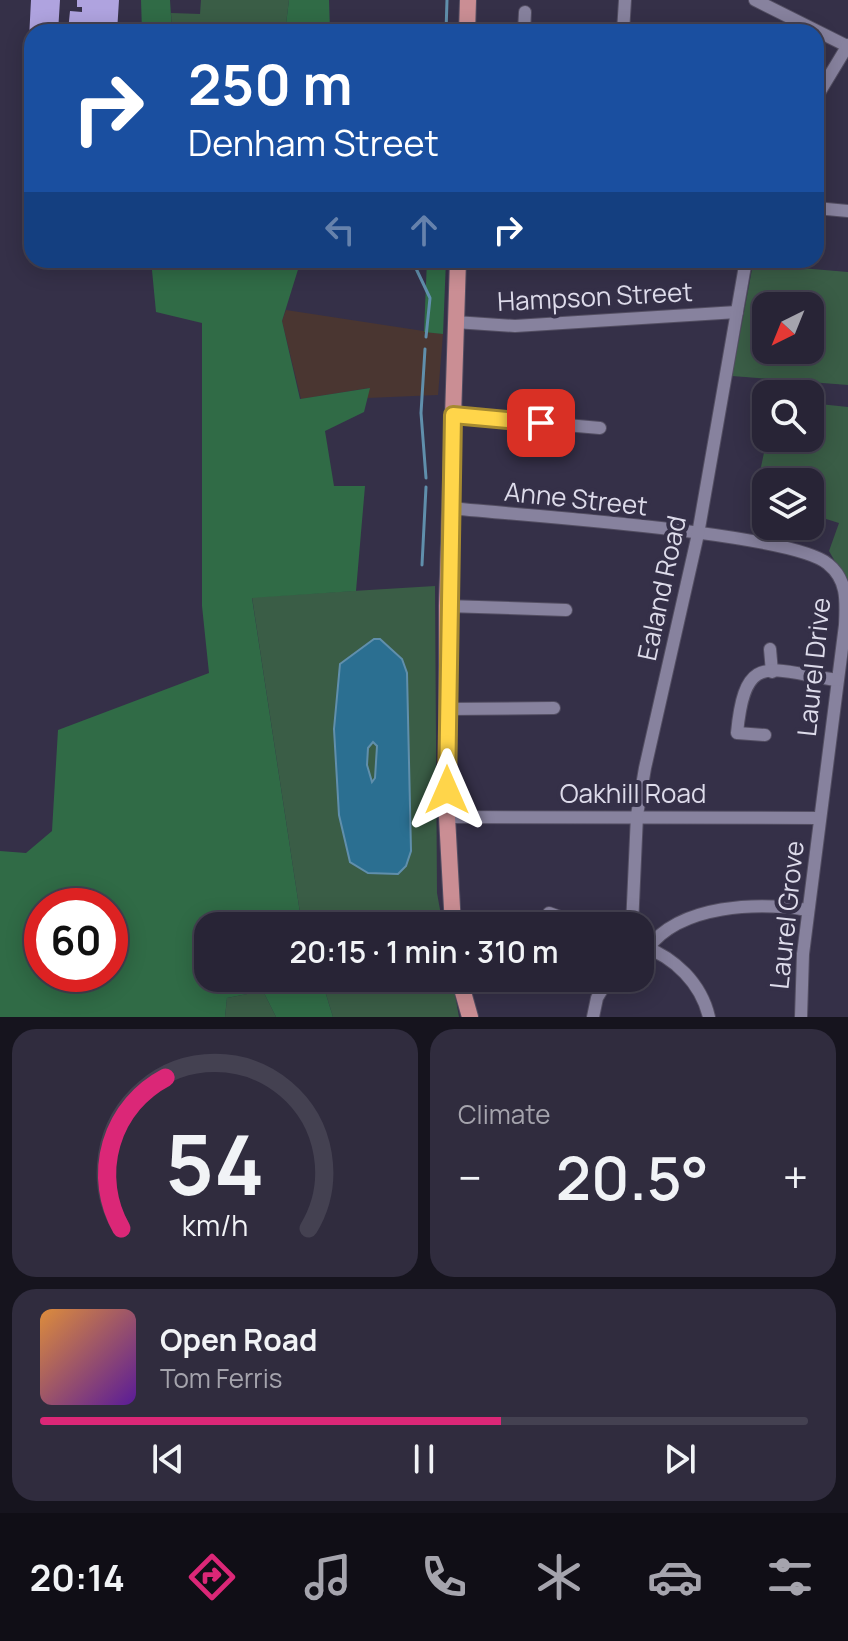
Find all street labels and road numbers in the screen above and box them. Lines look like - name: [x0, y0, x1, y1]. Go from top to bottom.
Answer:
- street label: Hampson Street: [496, 273, 694, 319]
- street label: Anne Street: [503, 473, 650, 523]
- street label: Ealand Road: [628, 512, 694, 664]
- street label: Laurel Drive: [788, 596, 838, 738]
- street label: Oakhill Road: [560, 775, 706, 811]
- street label: Laurel Grove: [760, 839, 812, 991]

